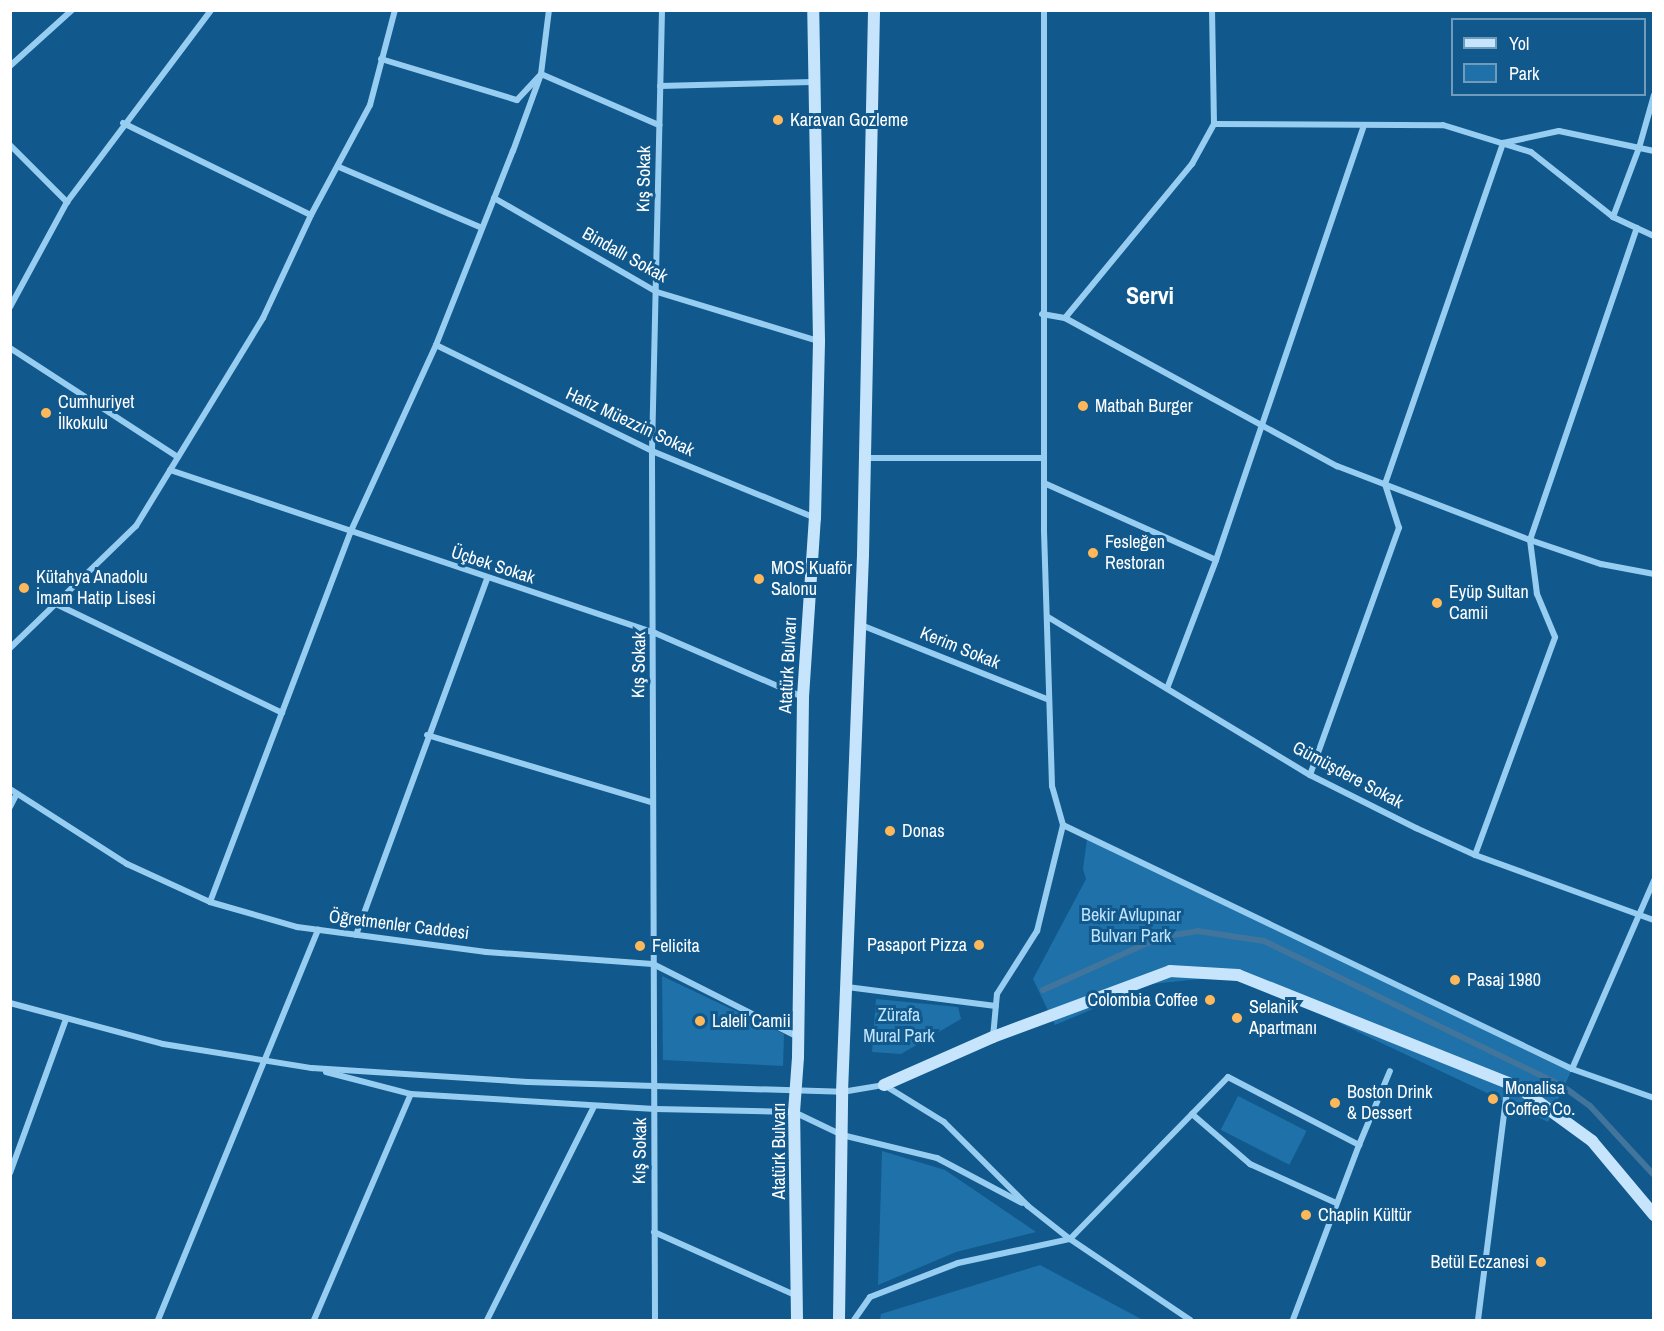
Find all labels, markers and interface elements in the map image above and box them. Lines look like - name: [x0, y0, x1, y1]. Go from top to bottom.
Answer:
- legend: [1451, 18, 1646, 96]
- text: Yol: [1509, 31, 1529, 56]
- text: Park: [1509, 61, 1539, 86]
- place label: Karavan Gozleme: [790, 109, 908, 131]
- marker: Karavan Gozleme: [771, 113, 785, 127]
- street label: Kış Sokak: [633, 146, 655, 212]
- street label: Bindallı Sokak: [579, 223, 671, 287]
- district label: Servi: [1126, 282, 1174, 310]
- street label: Hafız Müezzin Sokak: [562, 383, 698, 461]
- place label: Cumhuriyet İlkokulu: [58, 392, 134, 434]
- place label: Matbah Burger: [1095, 395, 1193, 417]
- marker: Matbah Burger: [1076, 399, 1090, 413]
- marker: Cumhuriyet İlkokulu: [39, 406, 53, 420]
- place label: Fesleğen Restoran: [1105, 532, 1165, 574]
- street label: Üçbek Sokak: [448, 541, 538, 589]
- marker: Fesleğen Restoran: [1086, 546, 1100, 560]
- place label: MOS Kuaför Salonu: [771, 558, 852, 600]
- place label: Kütahya Anadolu İmam Hatip Lisesi: [36, 567, 156, 610]
- marker: MOS Kuaför Salonu: [752, 572, 766, 586]
- marker: Kütahya Anadolu İmam Hatip Lisesi: [17, 581, 31, 595]
- place label: Eyüp Sultan Camii: [1449, 582, 1529, 624]
- marker: Eyüp Sultan Camii: [1430, 596, 1444, 610]
- street label: Atatürk Bulvarı: [775, 616, 801, 714]
- street label: Kerim Sokak: [917, 622, 1003, 674]
- street label: Kış Sokak: [628, 632, 650, 698]
- street label: Gümüşdere Sokak: [1289, 737, 1407, 813]
- place label: Donas: [902, 820, 945, 842]
- marker: Donas: [883, 824, 897, 838]
- park label: Bekir Avlupınar Bulvarı Park: [1081, 905, 1181, 948]
- street label: Öğretmenler Caddesi: [328, 906, 470, 944]
- place label: Pasaport Pizza: [867, 934, 967, 956]
- place label: Felicita: [652, 935, 700, 957]
- marker: Pasaport Pizza: [972, 938, 986, 952]
- marker: Felicita: [633, 939, 647, 953]
- place label: Pasaj 1980: [1467, 969, 1541, 991]
- marker: Pasaj 1980: [1448, 973, 1462, 987]
- place label: Colombia Coffee: [1087, 989, 1198, 1011]
- marker: Colombia Coffee: [1203, 993, 1217, 1007]
- place label: Selanik Apartmanı: [1249, 997, 1317, 1040]
- park label: Zürafa Mural Park: [863, 1005, 935, 1048]
- place label: Laleli Camii: [712, 1010, 791, 1032]
- marker: Selanik Apartmanı: [1230, 1011, 1244, 1025]
- marker: Laleli Camii: [693, 1014, 707, 1028]
- place label: Monalisa Coffee Co.: [1505, 1078, 1575, 1120]
- place label: Boston Drink & Dessert: [1347, 1082, 1432, 1124]
- marker: Monalisa Coffee Co.: [1486, 1092, 1500, 1106]
- marker: Boston Drink & Dessert: [1328, 1096, 1342, 1110]
- street label: Atatürk Bulvarı: [768, 1103, 790, 1199]
- street label: Kış Sokak: [629, 1118, 651, 1184]
- place label: Chaplin Kültür: [1318, 1204, 1412, 1226]
- marker: Chaplin Kültür: [1299, 1208, 1313, 1222]
- place label: Betül Eczanesi: [1431, 1251, 1529, 1273]
- marker: Betül Eczanesi: [1534, 1255, 1548, 1269]

